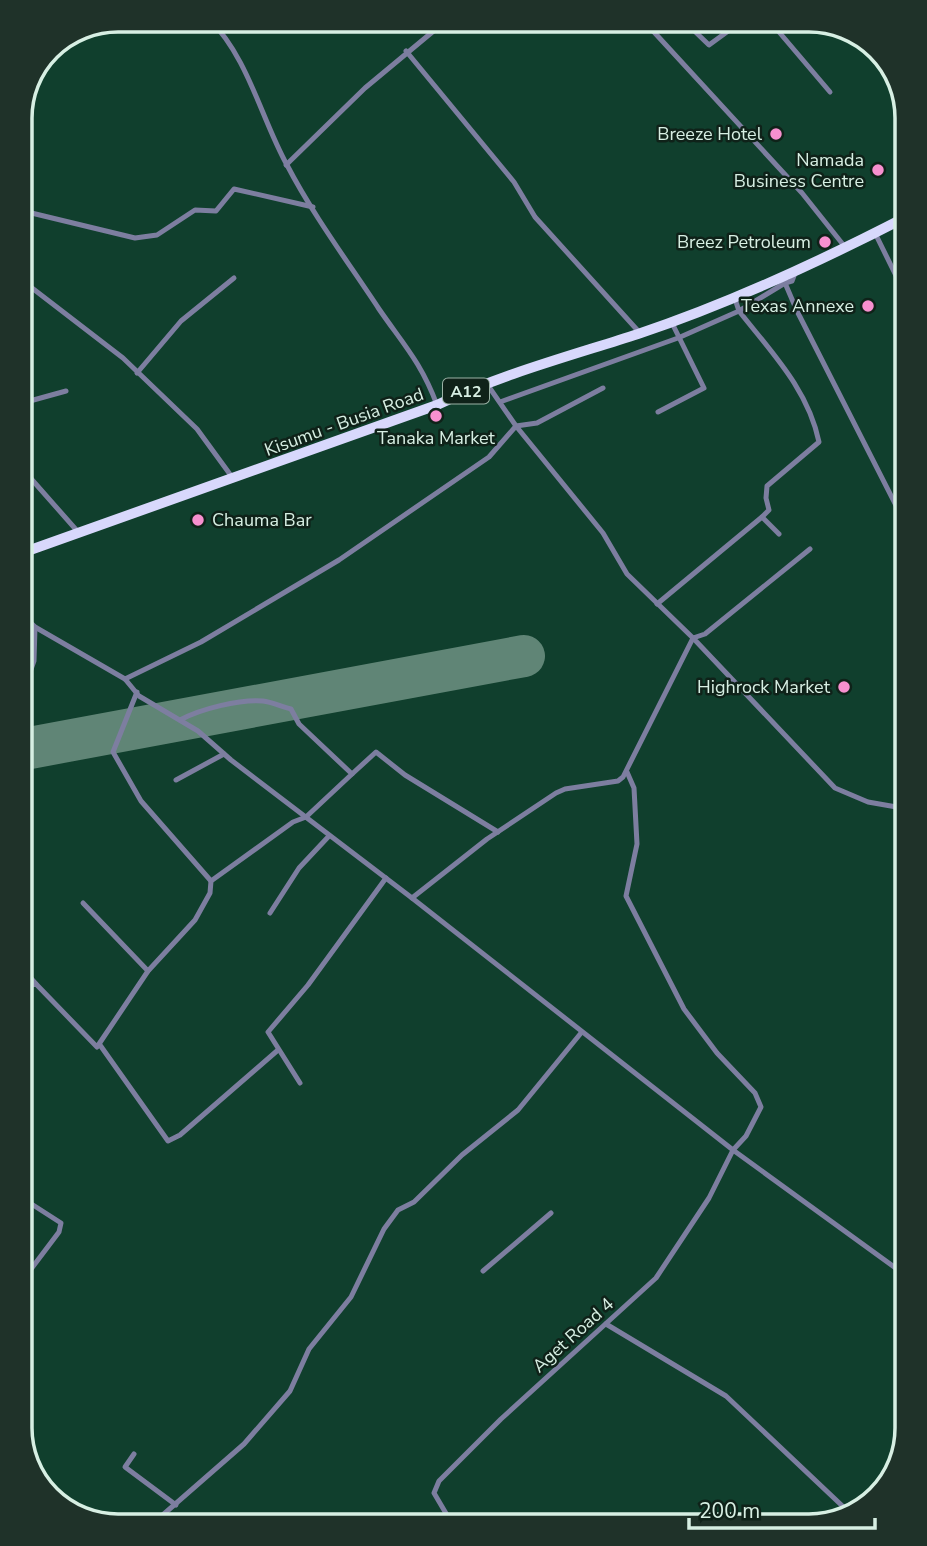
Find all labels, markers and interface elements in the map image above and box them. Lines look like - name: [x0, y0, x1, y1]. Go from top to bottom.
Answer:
- place label: Breeze Hotel: [657, 122, 763, 146]
- marker: Breeze Hotel: [768, 126, 784, 142]
- place label: Namada Business Centre: [734, 148, 864, 193]
- marker: Namada Business Centre: [870, 162, 886, 178]
- place label: Breez Petroleum: [677, 230, 811, 254]
- marker: Breez Petroleum: [817, 234, 833, 250]
- place label: Texas Annexe: [741, 294, 854, 318]
- marker: Texas Annexe: [860, 298, 876, 314]
- road number: A12: [443, 378, 489, 404]
- street label: Kisumu - Busia Road: [261, 382, 427, 462]
- marker: Tanaka Market: [428, 408, 444, 424]
- place label: Tanaka Market: [377, 426, 496, 450]
- place label: Chauma Bar: [212, 508, 312, 532]
- marker: Chauma Bar: [190, 512, 206, 528]
- place label: Highrock Market: [697, 675, 831, 699]
- marker: Highrock Market: [836, 679, 852, 695]
- street label: Aget Road 4: [527, 1292, 619, 1378]
- scale bar: [689, 1486, 874, 1530]
- text: 200 m: [699, 1497, 760, 1525]

